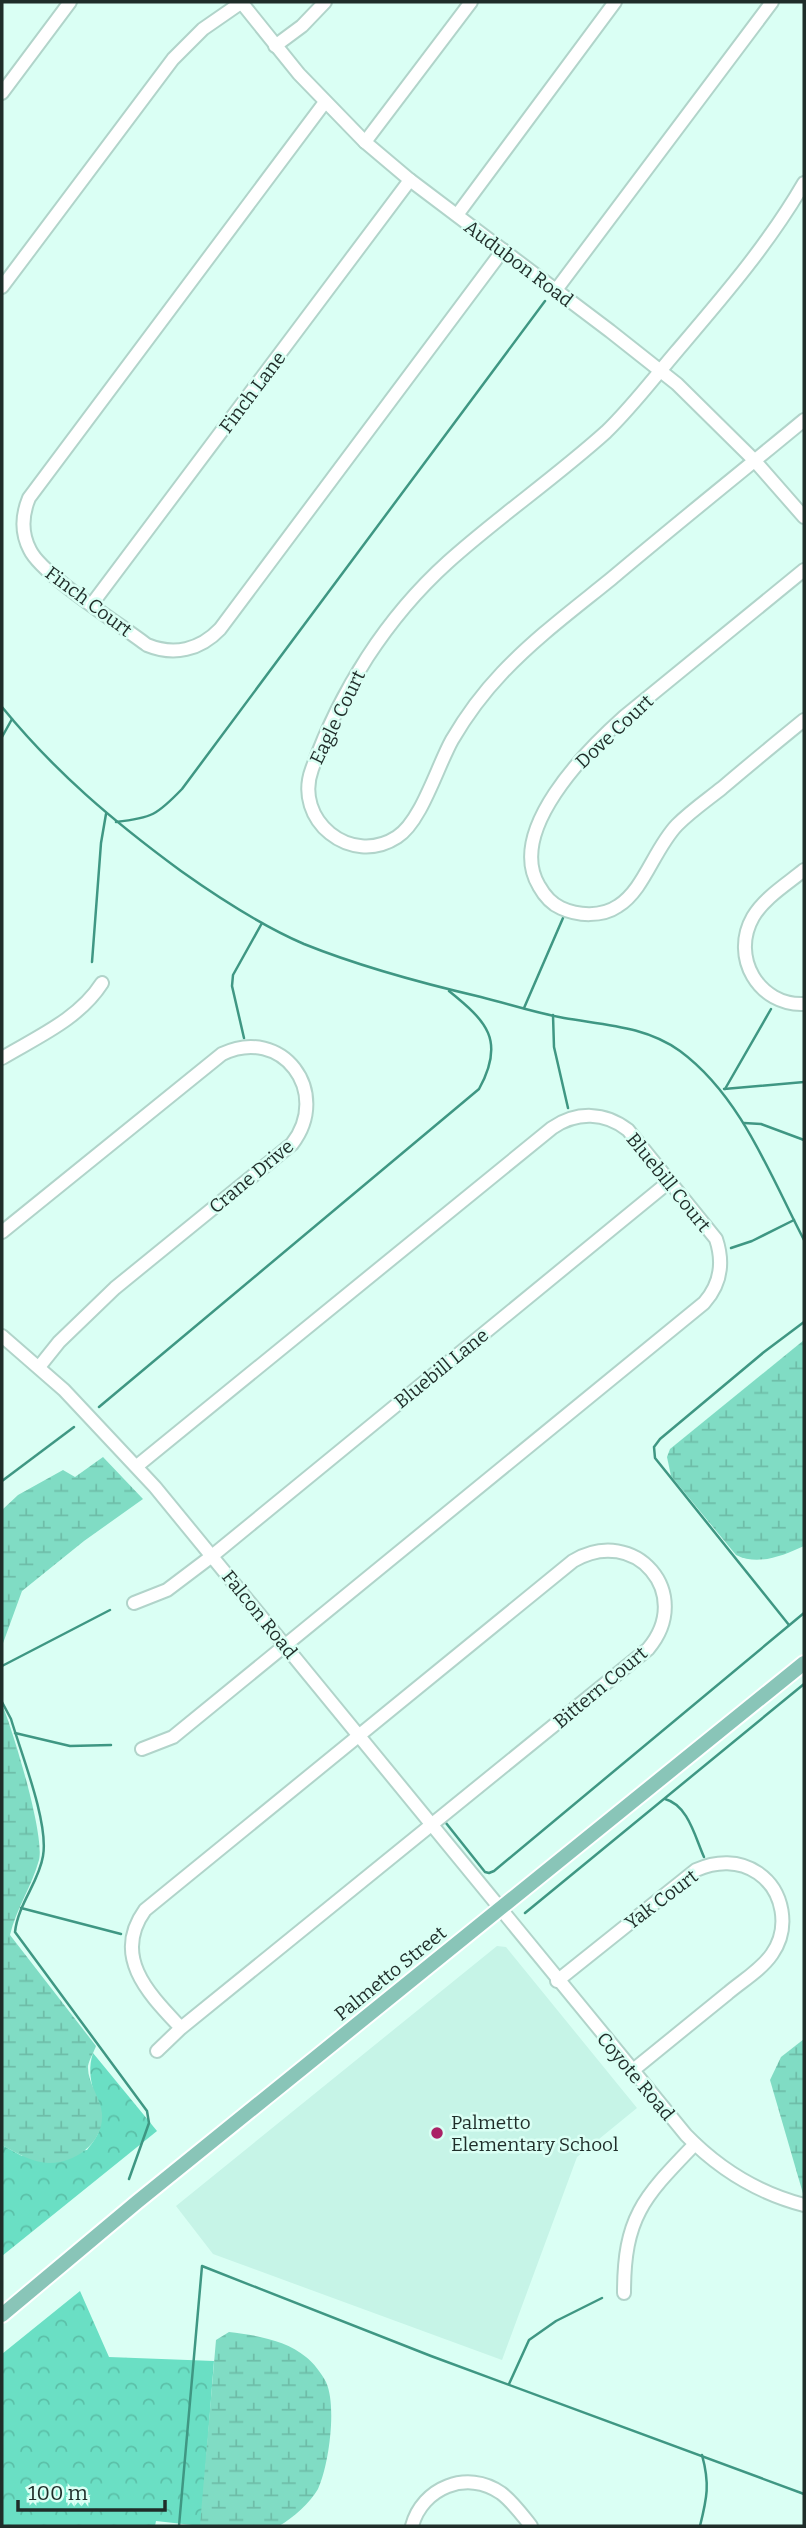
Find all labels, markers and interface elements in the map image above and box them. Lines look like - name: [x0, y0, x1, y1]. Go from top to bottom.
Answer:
- street label: Audubon Road: [460, 215, 578, 312]
- street label: Finch Lane: [214, 347, 291, 438]
- street label: Finch Court: [41, 561, 137, 642]
- street label: Eagle Court: [305, 666, 370, 768]
- street label: Dove Court: [571, 690, 658, 773]
- street label: Bluebill Court: [622, 1128, 716, 1237]
- street label: Crane Drive: [204, 1134, 298, 1218]
- street label: Bluebill Lane: [390, 1324, 493, 1413]
- street label: Falcon Road: [217, 1566, 302, 1663]
- street label: Bittern Court: [549, 1641, 652, 1733]
- street label: Yak Court: [620, 1865, 702, 1934]
- street label: Palmetto Street: [330, 1921, 451, 2025]
- street label: Coyote Road: [592, 2027, 679, 2125]
- place label: Palmetto Elementary School: [451, 2111, 618, 2156]
- marker: Palmetto Elementary School: [429, 2125, 445, 2141]
- scale bar: [18, 2468, 164, 2512]
- text: 100 m: [28, 2480, 88, 2506]

